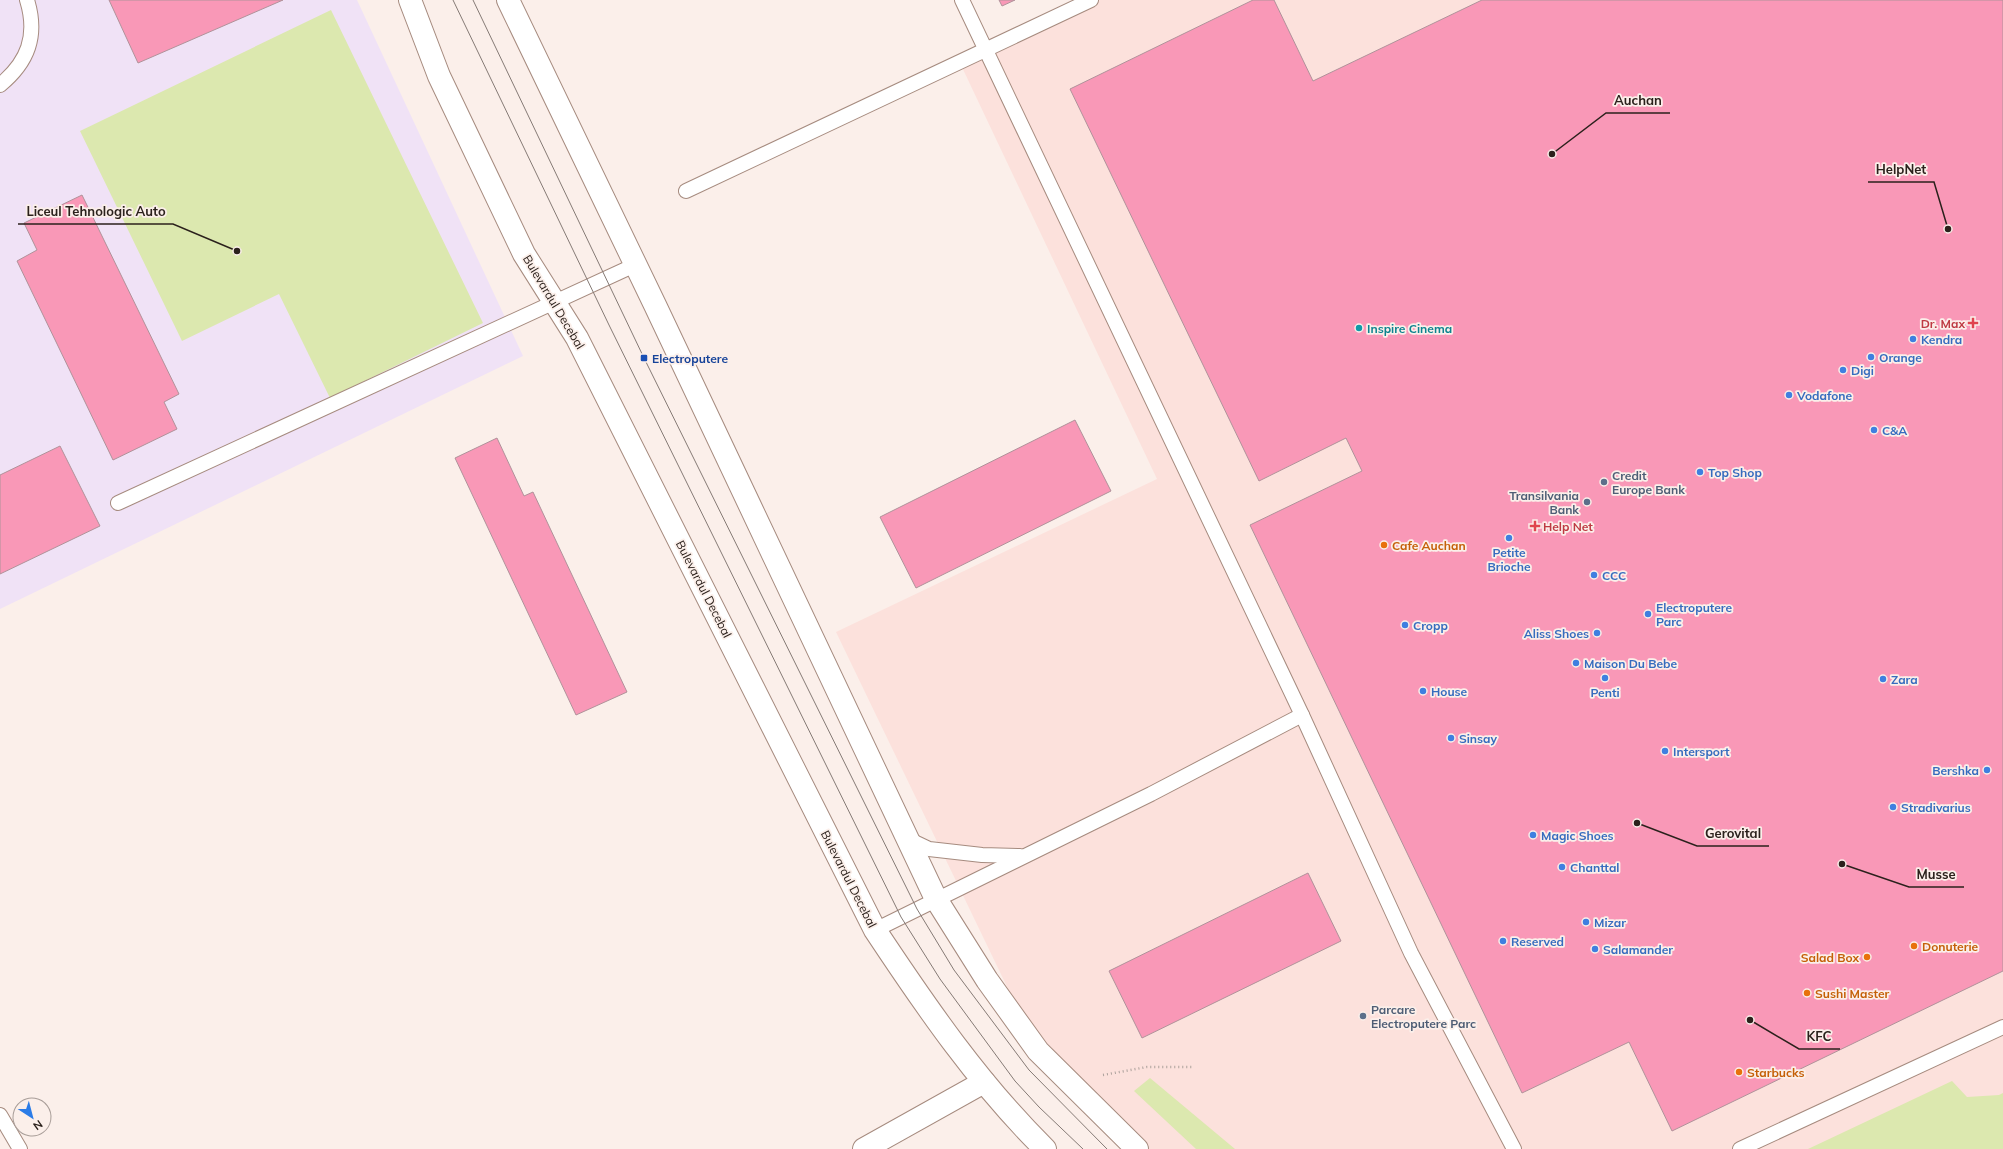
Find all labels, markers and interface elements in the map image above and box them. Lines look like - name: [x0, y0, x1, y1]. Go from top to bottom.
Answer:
- callout: Auchan: [1606, 88, 1670, 113]
- text: Auchan: [1614, 92, 1662, 108]
- callout: HelpNet: [1868, 157, 1934, 182]
- text: HelpNet: [1876, 161, 1926, 177]
- callout: Liceul Tehnologic Auto: [18, 199, 173, 224]
- text: Liceul Tehnologic Auto: [26, 203, 166, 219]
- street label: Bulevardul Decebal: [520, 252, 588, 352]
- place label: Dr. Max: [1921, 316, 1965, 331]
- marker: Dr. Max: [1968, 318, 1978, 328]
- place label: Inspire Cinema: [1367, 321, 1452, 336]
- marker: Inspire Cinema: [1354, 323, 1364, 333]
- place label: Kendra: [1921, 332, 1962, 347]
- marker: Kendra: [1908, 334, 1918, 344]
- place label: Orange: [1879, 350, 1922, 365]
- place label: Electroputere: [652, 351, 728, 366]
- marker: Orange: [1866, 352, 1876, 362]
- marker: Electroputere: [639, 353, 649, 363]
- place label: Digi: [1851, 363, 1874, 378]
- marker: Digi: [1838, 365, 1848, 375]
- place label: Vodafone: [1796, 388, 1852, 403]
- marker: Vodafone: [1784, 390, 1794, 400]
- place label: C&A: [1882, 423, 1907, 438]
- marker: C&A: [1869, 425, 1879, 435]
- place label: Top Shop: [1708, 465, 1762, 480]
- marker: Top Shop: [1695, 467, 1705, 477]
- place label: Credit Europe Bank: [1612, 468, 1685, 497]
- marker: Credit Europe Bank: [1599, 477, 1609, 487]
- place label: Transilvania Bank: [1509, 488, 1579, 517]
- marker: Transilvania Bank: [1582, 497, 1592, 507]
- place label: Help Net: [1543, 519, 1593, 534]
- marker: Help Net: [1530, 521, 1540, 531]
- marker: Petite Brioche: [1504, 533, 1514, 543]
- street label: Bulevardul Decebal: [673, 538, 735, 640]
- place label: Cafe Auchan: [1392, 538, 1466, 553]
- marker: Cafe Auchan: [1379, 540, 1389, 550]
- place label: Petite Brioche: [1487, 545, 1531, 574]
- place label: CCC: [1602, 568, 1626, 583]
- marker: CCC: [1589, 570, 1599, 580]
- place label: Electroputere Parc: [1656, 600, 1732, 629]
- marker: Electroputere Parc: [1643, 609, 1653, 619]
- place label: Cropp: [1413, 618, 1448, 633]
- marker: Cropp: [1400, 620, 1410, 630]
- place label: Aliss Shoes: [1524, 626, 1589, 641]
- marker: Aliss Shoes: [1592, 628, 1602, 638]
- place label: Maison Du Bebe: [1584, 656, 1678, 671]
- marker: Maison Du Bebe: [1571, 658, 1581, 668]
- place label: Zara: [1891, 672, 1918, 687]
- marker: Penti: [1600, 673, 1610, 683]
- marker: Zara: [1878, 674, 1888, 684]
- place label: House: [1431, 684, 1468, 699]
- place label: Penti: [1590, 685, 1620, 700]
- marker: House: [1418, 686, 1428, 696]
- place label: Sinsay: [1459, 731, 1498, 746]
- marker: Sinsay: [1446, 733, 1456, 743]
- place label: Intersport: [1673, 744, 1730, 759]
- marker: Intersport: [1660, 746, 1670, 756]
- place label: Bershka: [1932, 763, 1979, 778]
- marker: Bershka: [1982, 765, 1992, 775]
- place label: Stradivarius: [1901, 800, 1971, 815]
- marker: Stradivarius: [1888, 802, 1898, 812]
- callout: Gerovital: [1697, 821, 1769, 846]
- text: Gerovital: [1705, 825, 1761, 841]
- street label: Bulevardul Decebal: [818, 828, 880, 930]
- place label: Magic Shoes: [1541, 828, 1613, 843]
- marker: Magic Shoes: [1528, 830, 1538, 840]
- place label: Chanttal: [1570, 860, 1619, 875]
- marker: Chanttal: [1557, 862, 1567, 872]
- callout: Musse: [1909, 862, 1964, 887]
- text: Musse: [1916, 866, 1956, 882]
- place label: Mizar: [1594, 915, 1626, 930]
- marker: Mizar: [1581, 917, 1591, 927]
- place label: Reserved: [1511, 934, 1564, 949]
- marker: Reserved: [1498, 936, 1508, 946]
- place label: Donuterie: [1922, 939, 1979, 954]
- marker: Donuterie: [1909, 941, 1919, 951]
- place label: Salamander: [1603, 942, 1673, 957]
- marker: Salamander: [1590, 944, 1600, 954]
- place label: Salad Box: [1801, 950, 1859, 965]
- marker: Salad Box: [1862, 952, 1872, 962]
- place label: Sushi Master: [1815, 986, 1889, 1001]
- marker: Sushi Master: [1802, 988, 1812, 998]
- place label: Parcare Electroputere Parc: [1371, 1002, 1476, 1031]
- marker: Parcare Electroputere Parc: [1358, 1011, 1368, 1021]
- callout: KFC: [1799, 1024, 1840, 1049]
- text: KFC: [1807, 1028, 1832, 1044]
- place label: Starbucks: [1747, 1065, 1805, 1080]
- marker: Starbucks: [1734, 1067, 1744, 1077]
- north arrow: [12, 1097, 52, 1137]
- text: N: [30, 1117, 45, 1133]

